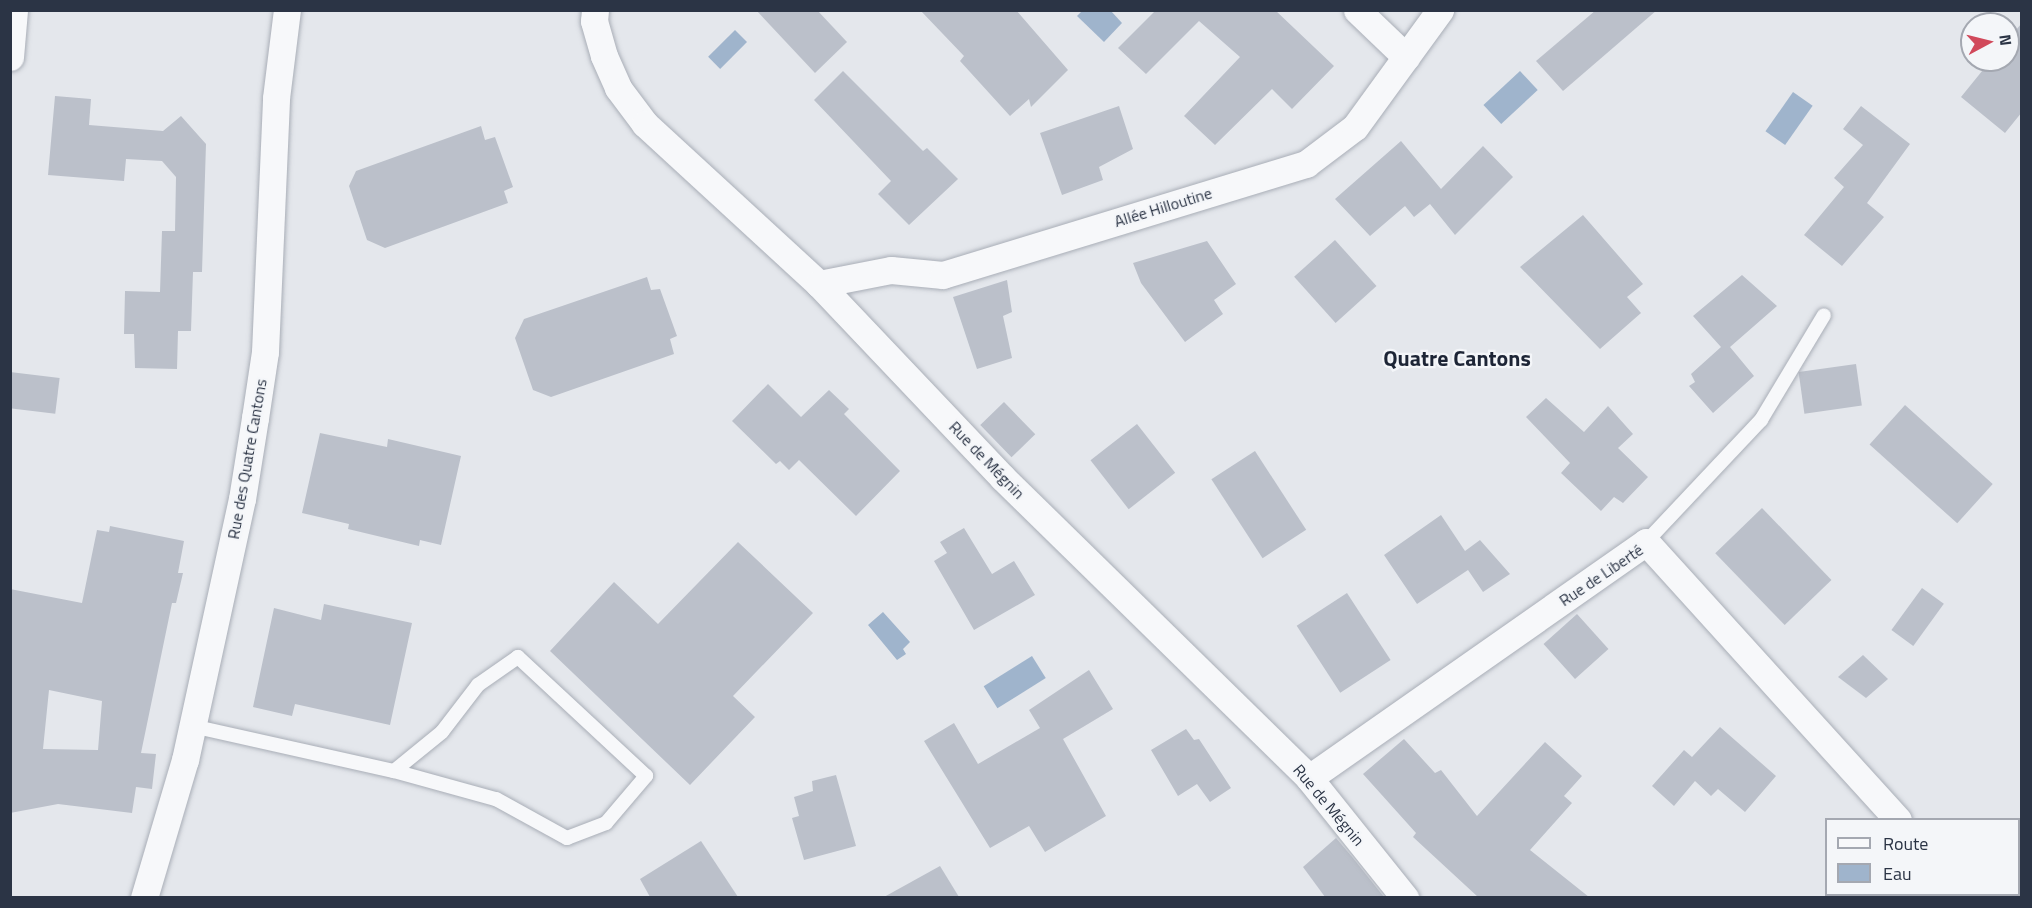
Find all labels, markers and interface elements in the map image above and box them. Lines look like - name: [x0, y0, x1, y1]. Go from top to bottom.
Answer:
- north arrow: [1960, 12, 2020, 72]
- text: N: [1993, 33, 2018, 47]
- street label: Allée Hilloutine: [1112, 183, 1214, 231]
- district label: Quatre Cantons: [1383, 346, 1531, 372]
- street label: Rue des Quatre Cantons: [223, 377, 271, 541]
- street label: Rue de Mégnin: [945, 417, 1029, 503]
- street label: Rue de Liberté: [1555, 540, 1647, 610]
- street label: Rue de Mégnin: [1289, 760, 1369, 850]
- legend: [1825, 818, 2020, 896]
- text: Route: [1883, 830, 1928, 857]
- text: Eau: [1883, 860, 1912, 887]

